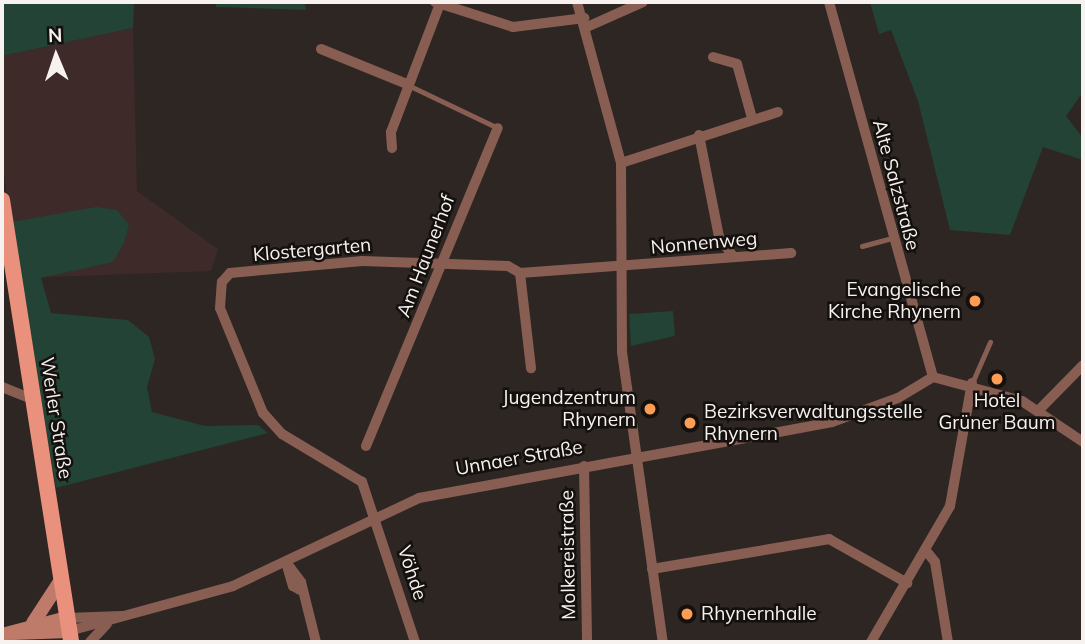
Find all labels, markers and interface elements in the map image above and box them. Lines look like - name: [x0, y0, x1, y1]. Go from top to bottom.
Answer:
- north arrow: [21, 21, 91, 91]
- text: N: [48, 23, 63, 47]
- street label: Alte Salzstraße: [868, 117, 924, 253]
- street label: Am Haunerhof: [392, 192, 460, 320]
- street label: Nonnenweg: [650, 227, 758, 259]
- street label: Klostergarten: [252, 233, 372, 267]
- place label: Evangelische Kirche Rhynern: [828, 279, 961, 323]
- marker: Evangelische Kirche Rhynern: [967, 293, 983, 309]
- street label: Werler Straße: [35, 355, 77, 481]
- marker: Hotel Grüner Baum: [989, 371, 1005, 387]
- place label: Jugendzentrum Rhynern: [502, 387, 636, 431]
- place label: Hotel Grüner Baum: [938, 390, 1056, 434]
- marker: Jugendzentrum Rhynern: [642, 401, 658, 417]
- place label: Bezirksverwaltungsstelle Rhynern: [704, 401, 923, 445]
- marker: Bezirksverwaltungsstelle Rhynern: [682, 415, 698, 431]
- street label: Unnaer Straße: [454, 436, 584, 480]
- street label: Molkereistraße: [555, 490, 581, 620]
- street label: Vöhde: [393, 543, 431, 603]
- place label: Rhynernhalle: [701, 603, 817, 625]
- marker: Rhynernhalle: [679, 606, 695, 622]

